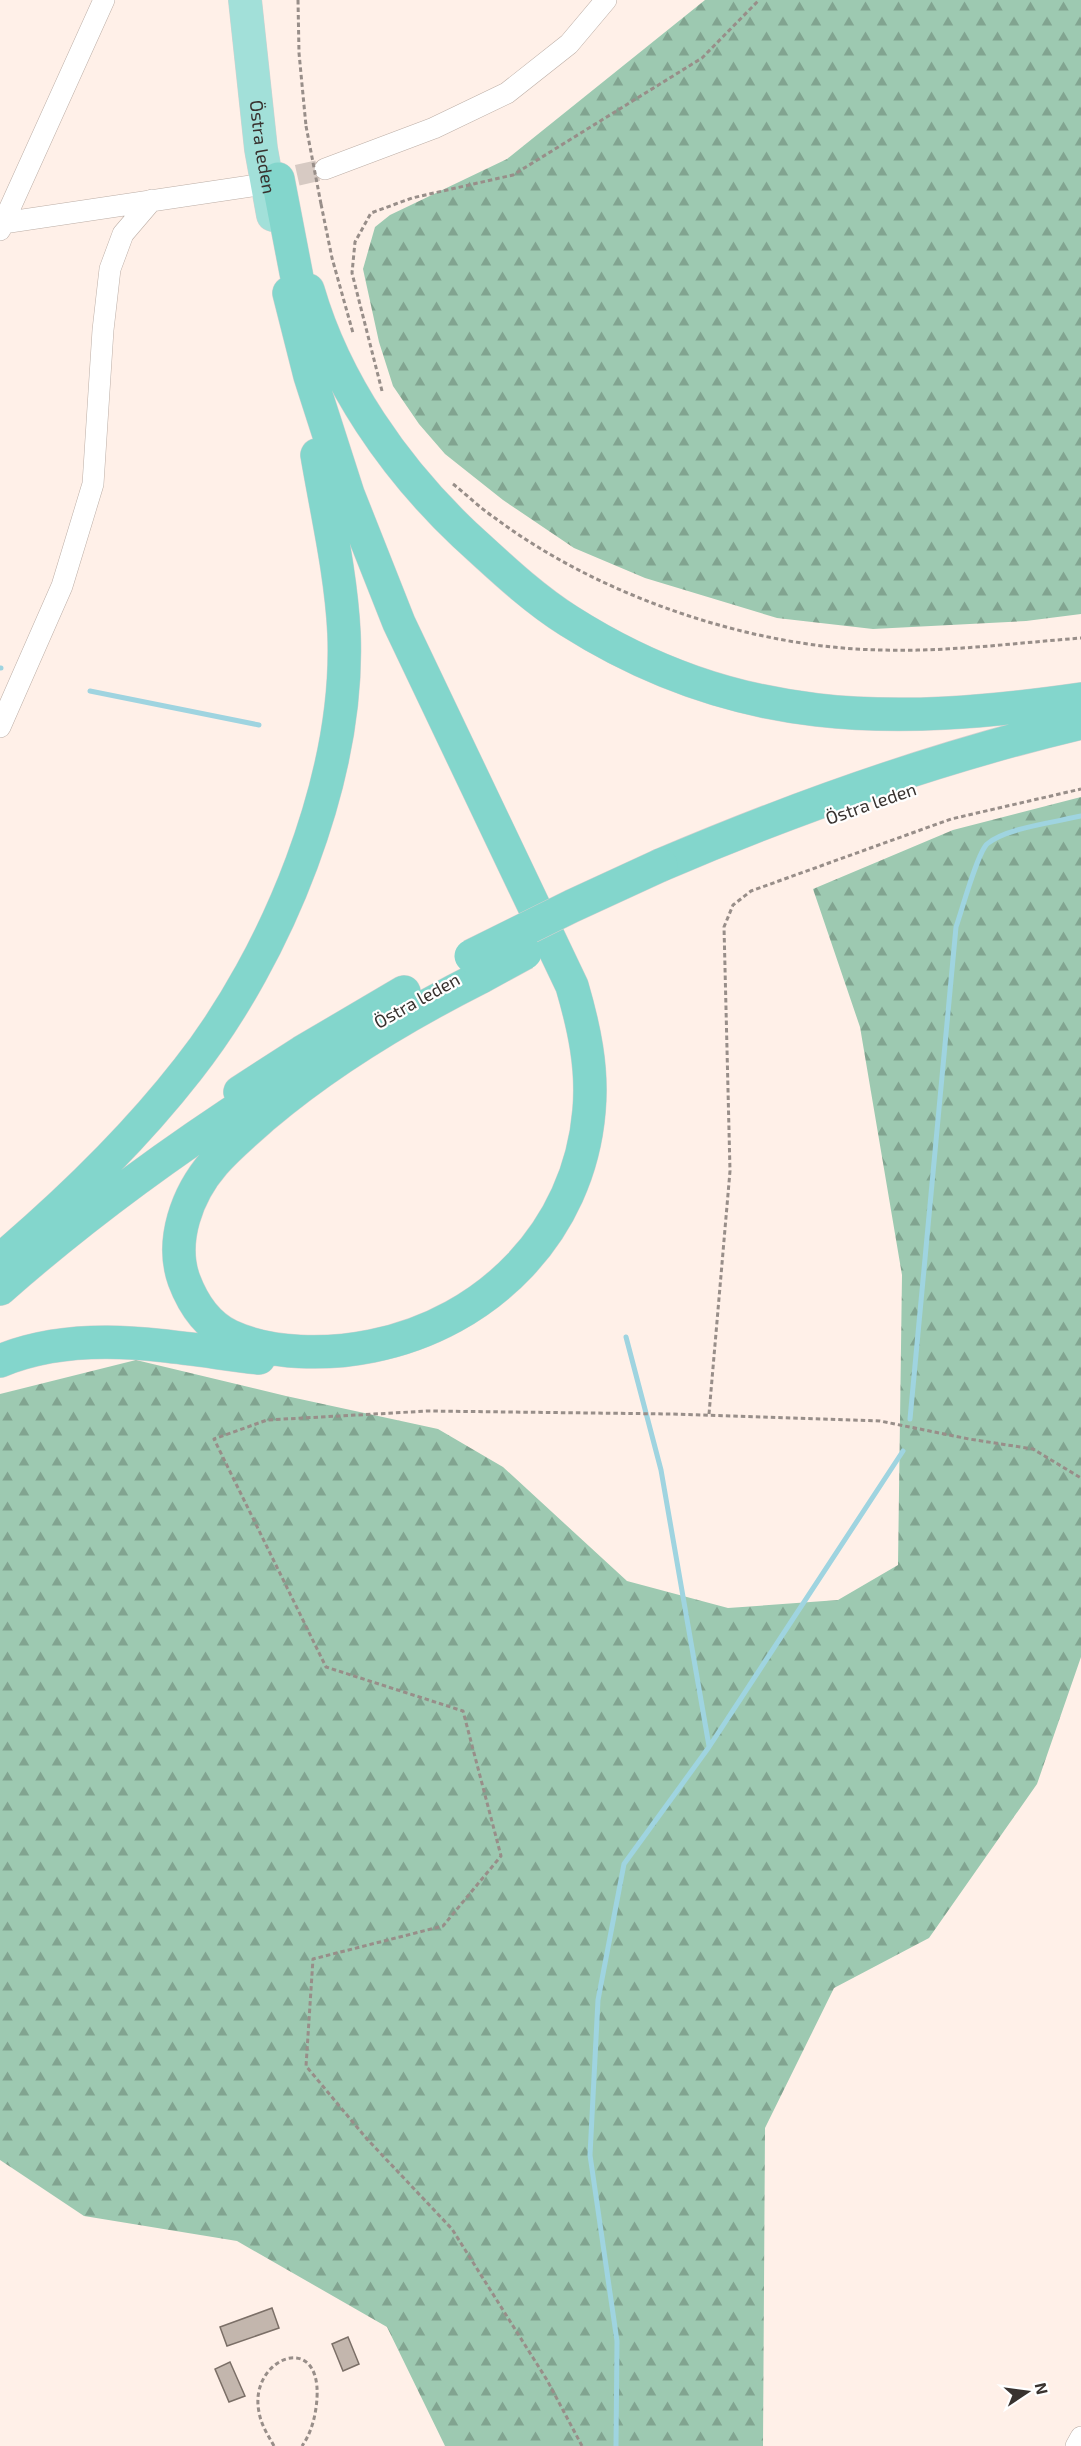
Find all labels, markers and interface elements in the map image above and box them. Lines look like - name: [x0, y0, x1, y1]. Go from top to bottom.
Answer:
- street label: Östra leden: [246, 99, 281, 196]
- street label: Östra leden: [822, 777, 919, 829]
- street label: Östra leden: [370, 968, 463, 1033]
- north arrow: [997, 2362, 1057, 2422]
- text: N: [1032, 2381, 1053, 2396]

